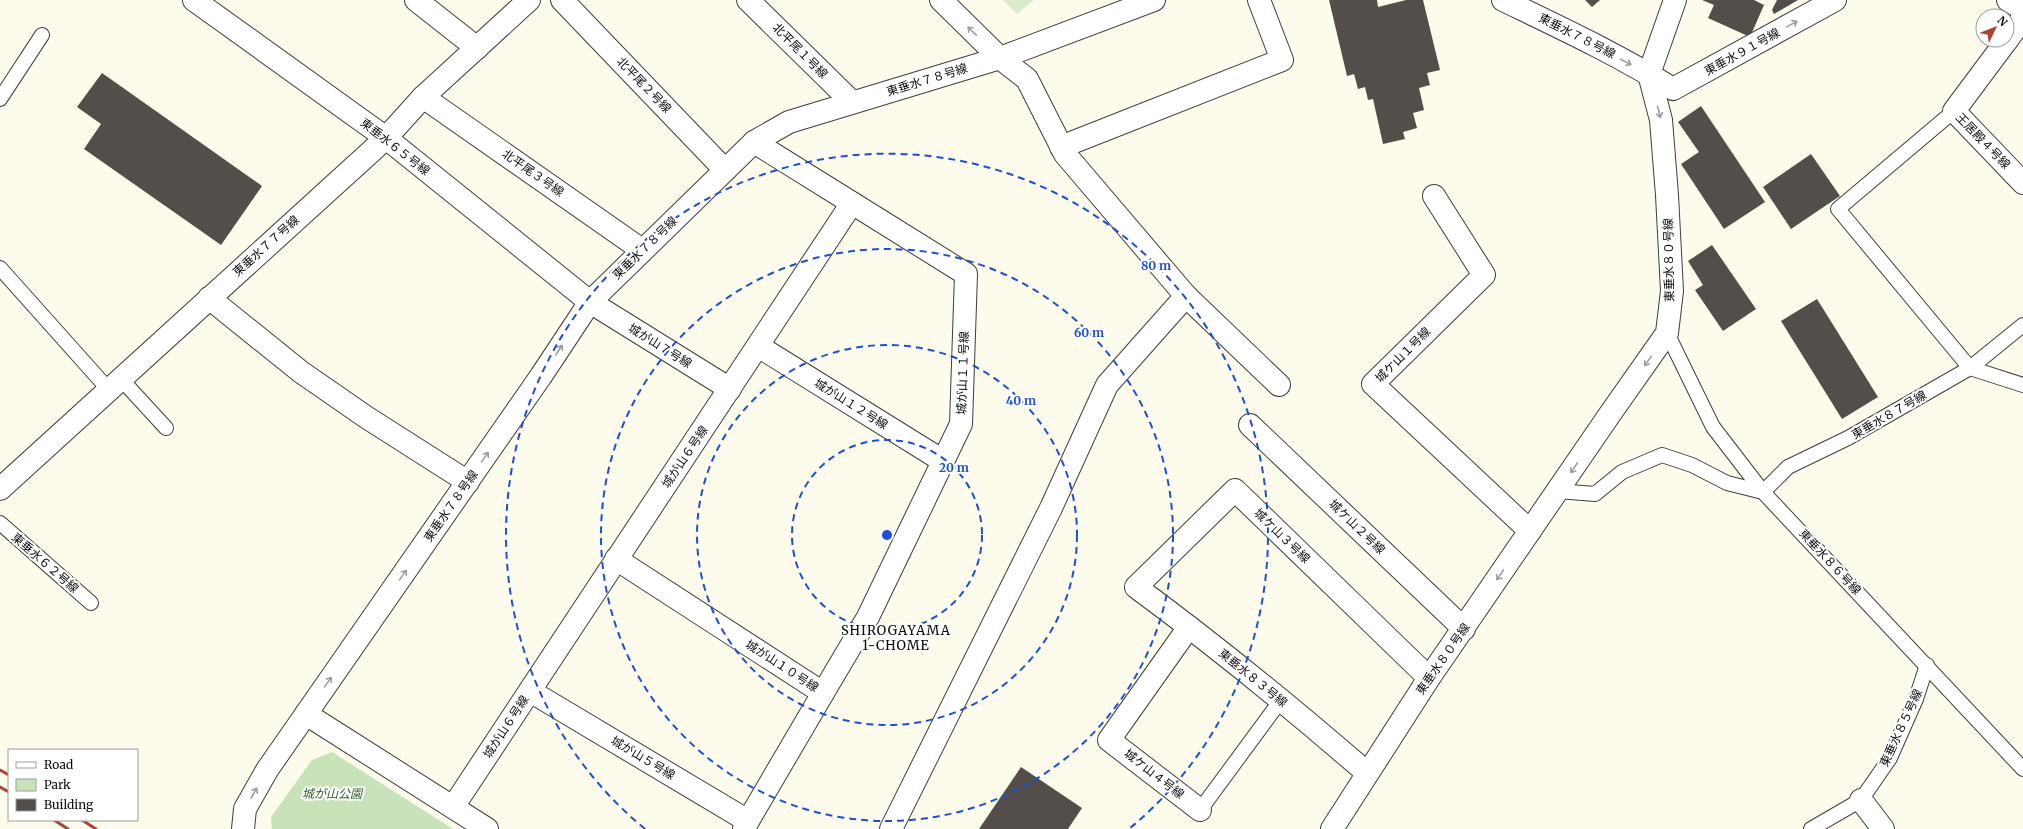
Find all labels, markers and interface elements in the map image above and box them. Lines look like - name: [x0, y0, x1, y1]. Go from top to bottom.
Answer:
- north arrow: [1975, 8, 2015, 48]
- street label: 東垂水７８号線: [1536, 10, 1618, 61]
- text: N: [1994, 13, 2011, 29]
- one-way arrow: [1786, 19, 1798, 27]
- street label: 北平尾１号線: [770, 20, 831, 81]
- street label: 東垂水９１号線: [1701, 25, 1782, 78]
- one-way arrow: [967, 26, 977, 36]
- street label: 北平尾２号線: [614, 54, 675, 116]
- one-way arrow: [1620, 58, 1632, 66]
- street label: 東垂水７８号線: [884, 60, 969, 99]
- one-way arrow: [1655, 105, 1663, 118]
- street label: 王居殿４号線: [1953, 110, 2014, 172]
- street label: 東垂水６５号線: [358, 115, 433, 178]
- street label: 北平尾３号線: [499, 146, 567, 199]
- street label: 東垂水７７号線: [229, 212, 302, 279]
- street label: 東垂水７８号線: [609, 213, 680, 282]
- street label: 東垂水８０号線: [1660, 218, 1677, 302]
- text: 80 m: [1141, 258, 1171, 273]
- street label: 城が山７号線: [626, 320, 695, 371]
- street label: 城ケ山１号線: [1372, 324, 1433, 385]
- text: 60 m: [1074, 325, 1104, 340]
- street label: 城が山１１号線: [954, 331, 971, 415]
- one-way arrow: [555, 344, 563, 356]
- one-way arrow: [1644, 355, 1652, 366]
- street label: 城が山１２号線: [812, 375, 891, 432]
- street label: 東垂水８７号線: [1849, 387, 1929, 442]
- text: 40 m: [1006, 393, 1036, 408]
- street label: 城が山６号線: [658, 423, 711, 491]
- one-way arrow: [481, 452, 489, 463]
- text: 20 m: [939, 460, 969, 475]
- one-way arrow: [1570, 462, 1578, 473]
- street label: 東垂水７８号線: [420, 467, 481, 544]
- street label: 城ケ山２号線: [1326, 496, 1388, 557]
- street label: 城ケ山３号線: [1251, 505, 1313, 566]
- street label: 東垂水８６号線: [1796, 526, 1865, 597]
- centre of rings: [880, 528, 894, 542]
- street label: 東垂水６２号線: [9, 529, 82, 596]
- one-way arrow: [1496, 569, 1504, 580]
- one-way arrow: [399, 570, 407, 581]
- street label: 東垂水８０号線: [1412, 620, 1473, 697]
- district label: SHIROGAYAMA 1-CHOME: [841, 622, 951, 654]
- street label: 城が山１０号線: [743, 636, 822, 695]
- street label: 東垂水８３号線: [1216, 645, 1291, 710]
- one-way arrow: [324, 677, 332, 688]
- street label: 東垂水８５号線: [1876, 687, 1925, 769]
- street label: 城が山６号線: [480, 692, 531, 761]
- street label: 城が山５号線: [609, 733, 678, 783]
- street label: 城ケ山４号線: [1121, 746, 1187, 802]
- legend: [8, 749, 138, 821]
- text: Road: [44, 757, 73, 772]
- text: Park: [44, 777, 71, 792]
- park label: 城が山公園: [302, 786, 364, 801]
- one-way arrow: [251, 787, 259, 799]
- text: Building: [44, 797, 94, 812]

